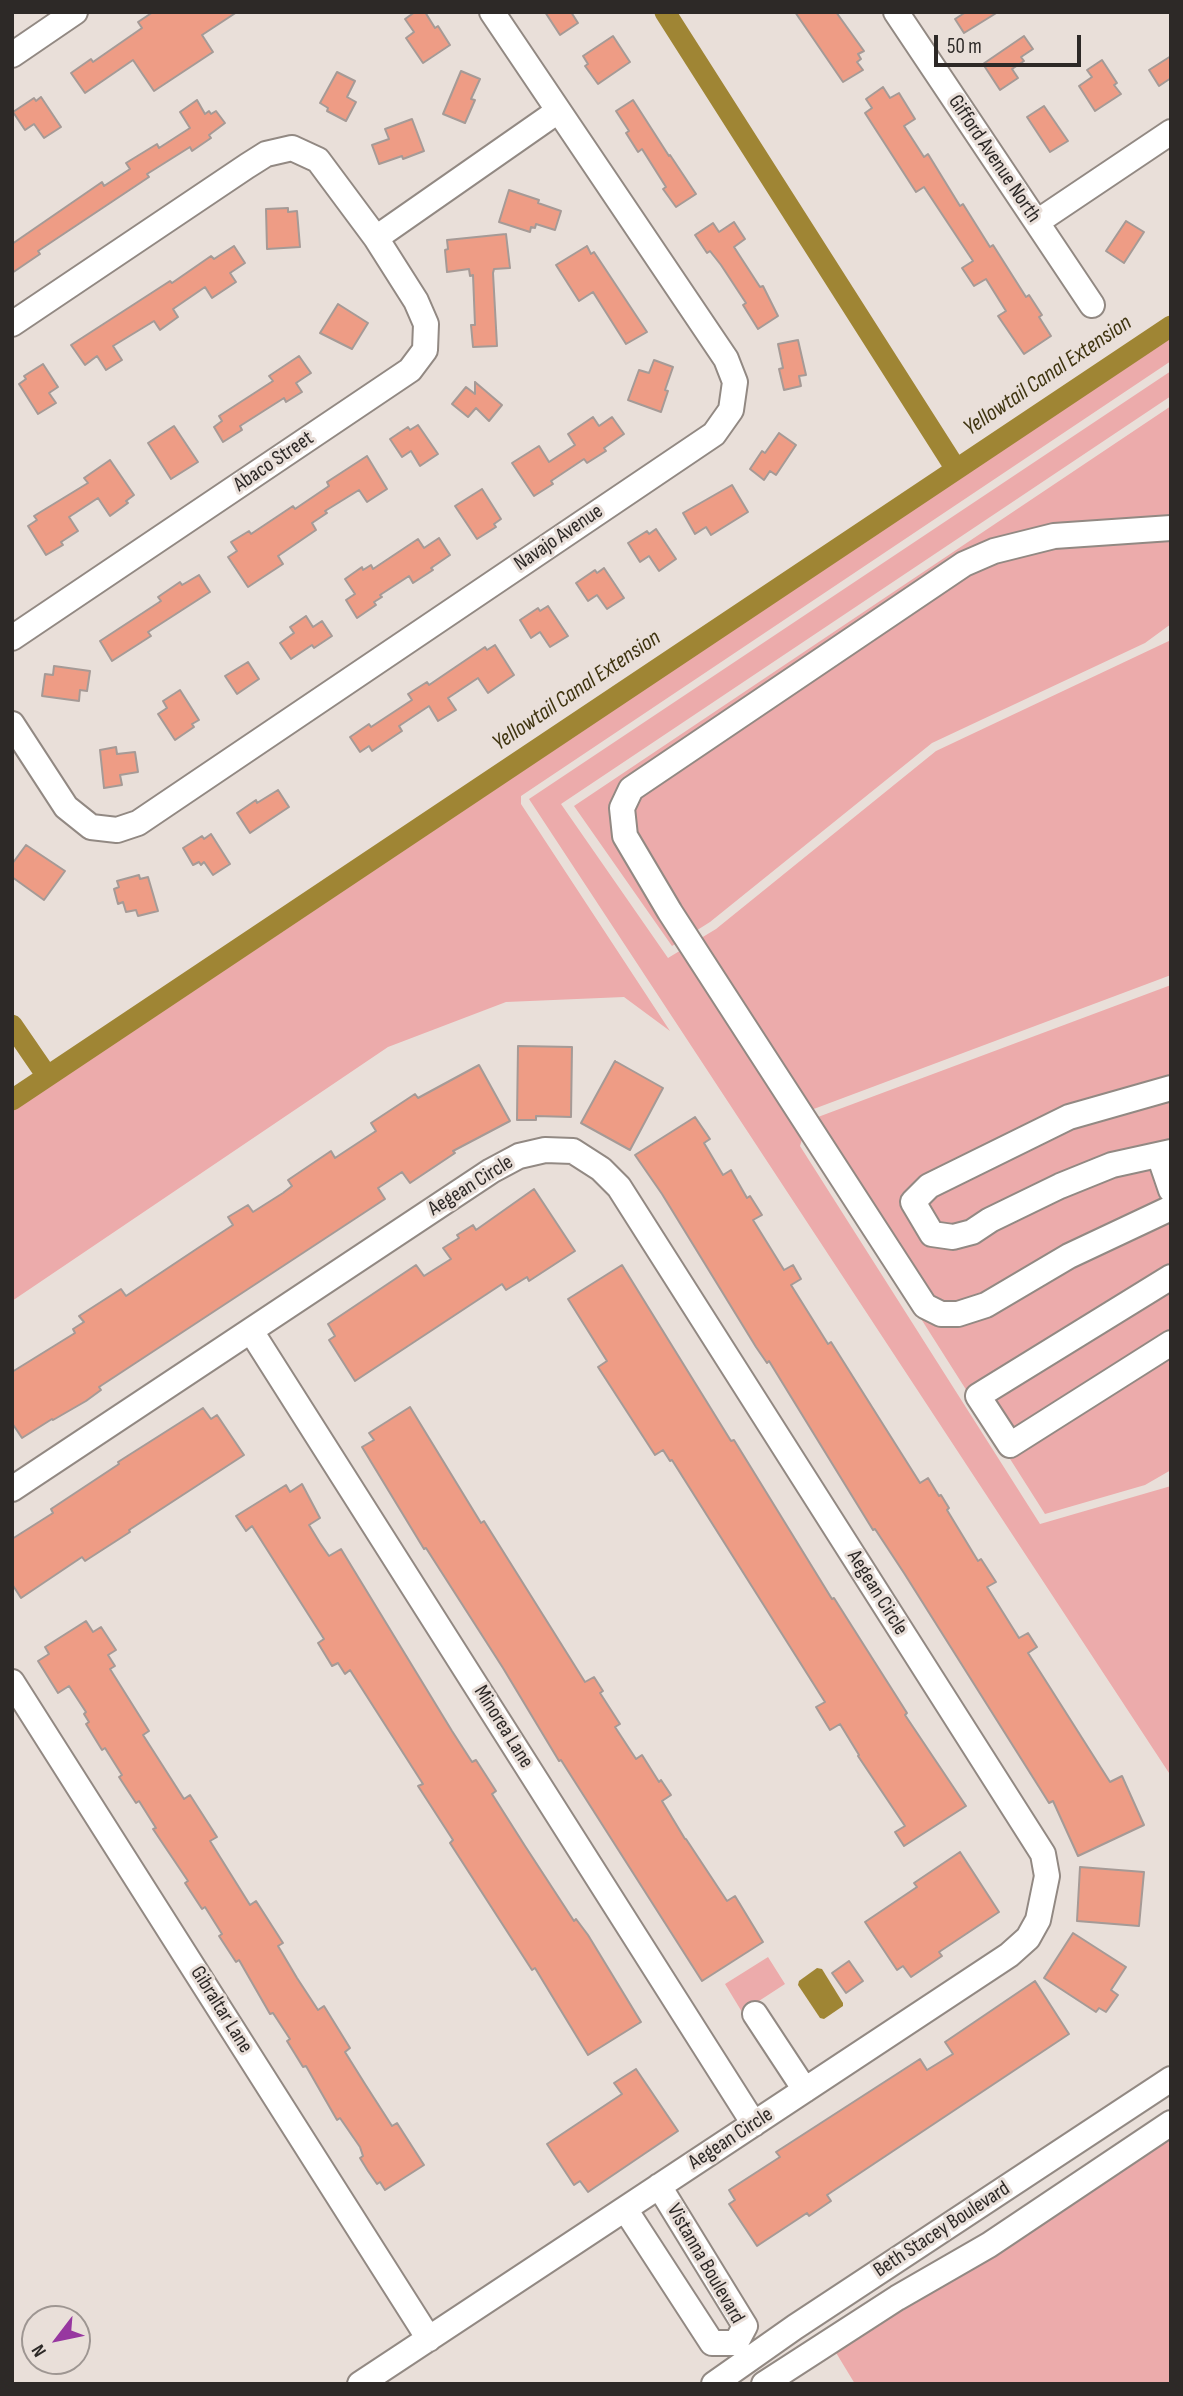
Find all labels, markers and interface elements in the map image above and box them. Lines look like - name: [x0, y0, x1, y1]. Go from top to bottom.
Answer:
- scale bar: [938, 21, 1085, 65]
- text: 50 m: [947, 34, 982, 59]
- street label: Gifford Avenue North: [942, 90, 1046, 228]
- water label: Yellowtail Canal Extension: [959, 310, 1137, 442]
- street label: Abaco Street: [229, 426, 319, 498]
- street label: Navajo Avenue: [510, 499, 608, 577]
- water label: Yellowtail Canal Extension: [488, 625, 666, 757]
- street label: Aegean Circle: [424, 1150, 518, 1222]
- street label: Aegean Circle: [841, 1546, 913, 1640]
- street label: Minorea Lane: [468, 1681, 538, 1773]
- street label: Gibraltar Lane: [184, 1962, 258, 2058]
- street label: Aegean Circle: [684, 2102, 778, 2176]
- street label: Beth Stacey Boulevard: [869, 2177, 1015, 2283]
- street label: Vistanna Boulevard: [661, 2200, 749, 2328]
- north arrow: [21, 2305, 91, 2375]
- text: N: [27, 2340, 52, 2361]

